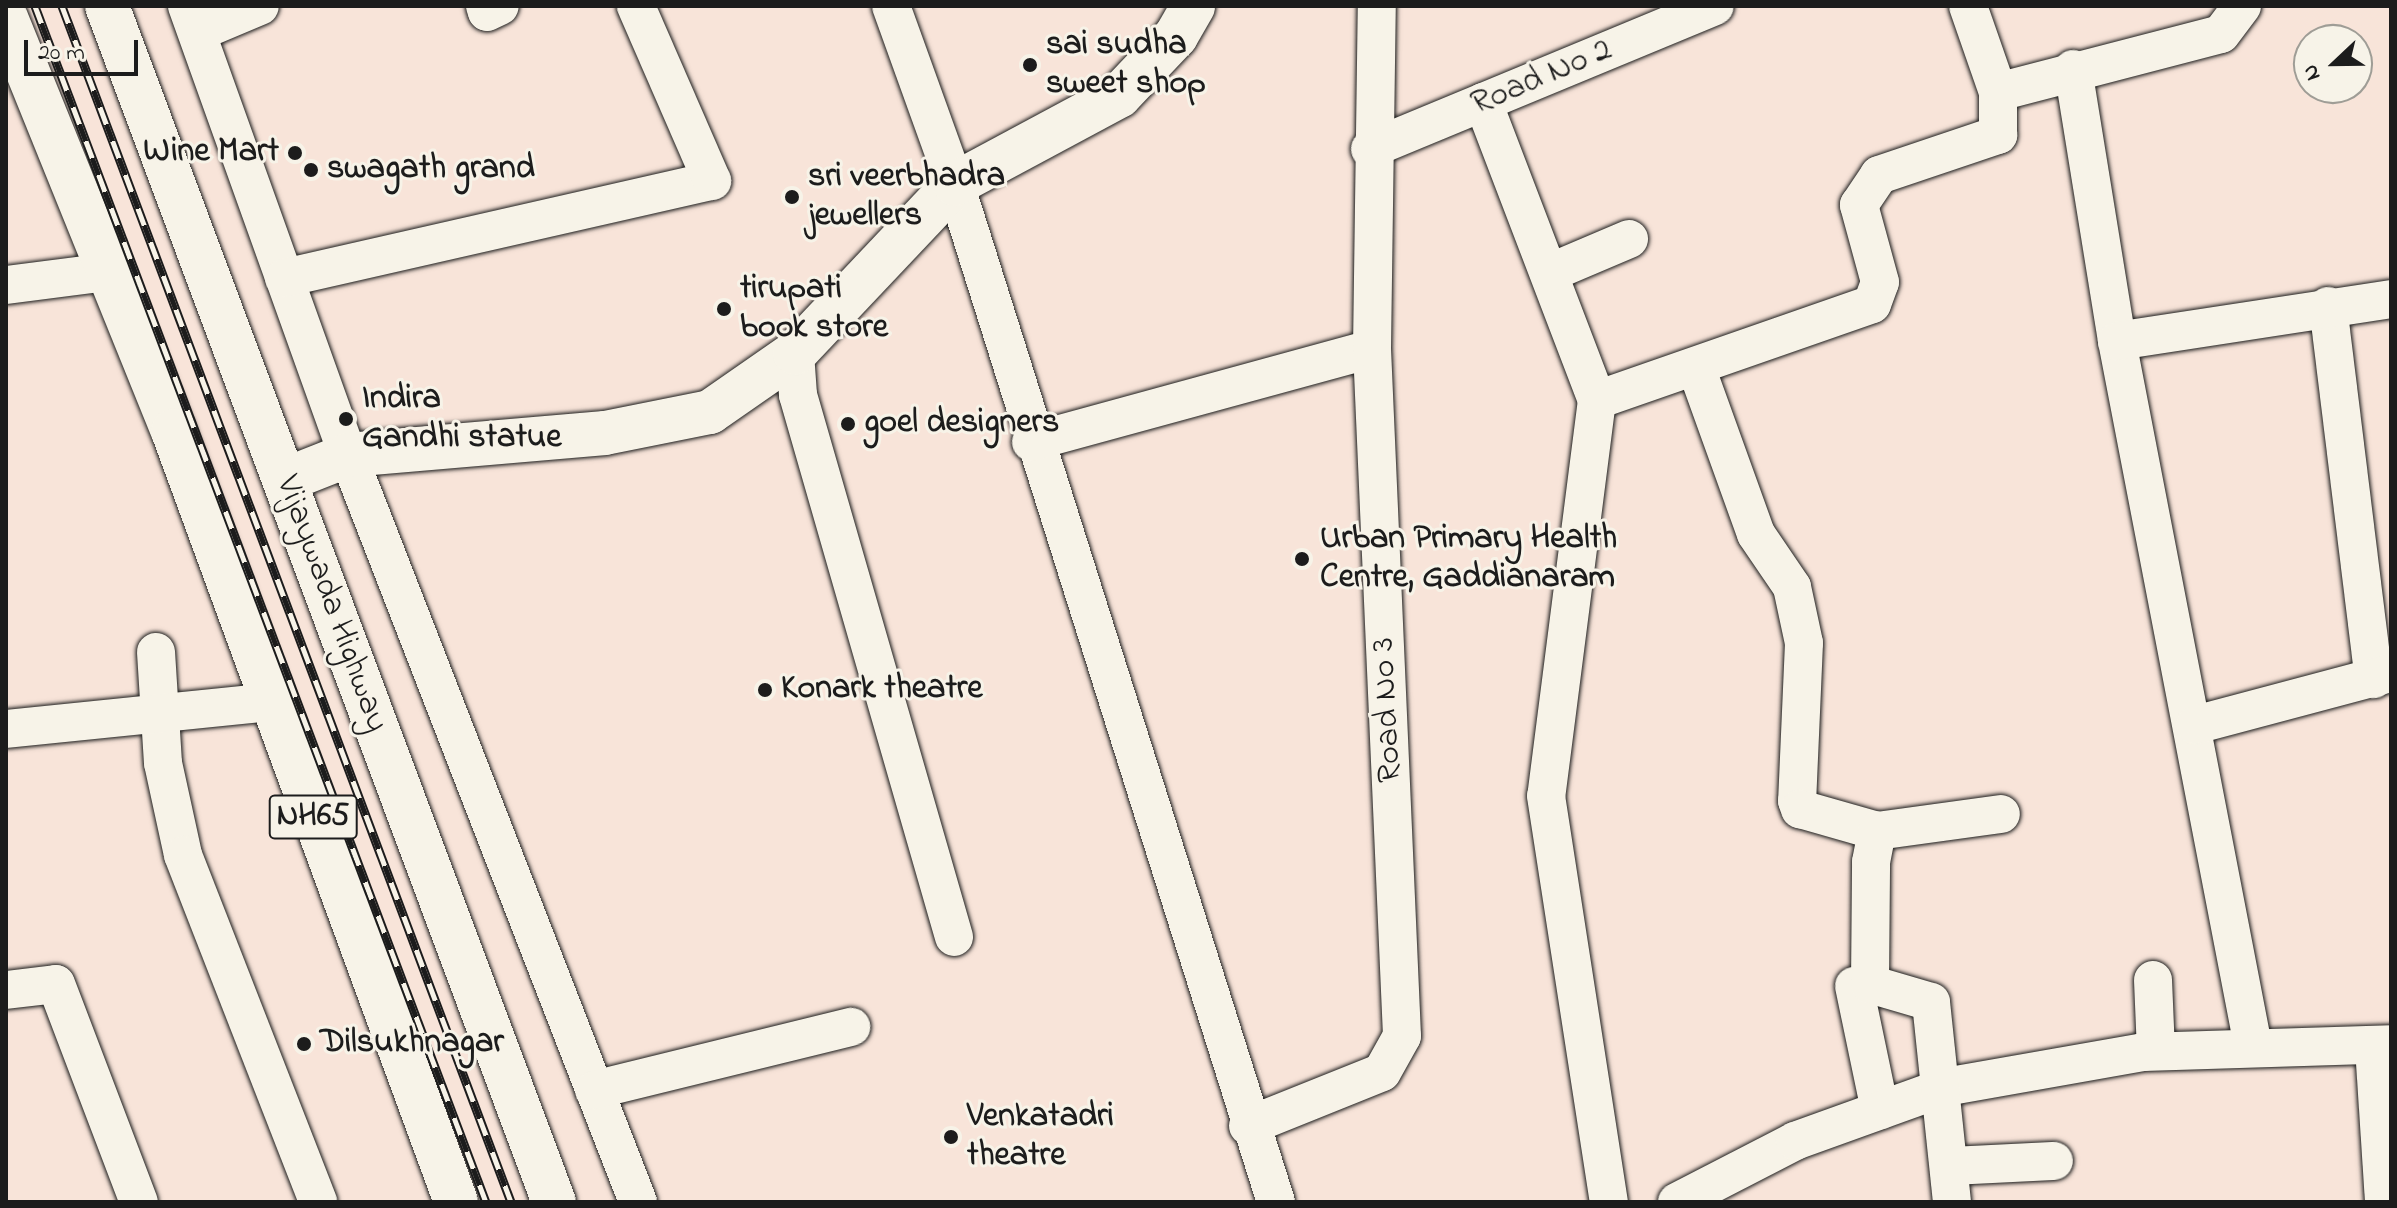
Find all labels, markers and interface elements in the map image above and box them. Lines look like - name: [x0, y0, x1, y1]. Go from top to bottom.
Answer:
- scale bar: [28, 24, 142, 74]
- north arrow: [2293, 24, 2373, 104]
- place label: sai sudha sweet shop: [1046, 25, 1206, 104]
- street label: Road No 2: [1466, 30, 1618, 126]
- text: 20 m: [38, 36, 85, 71]
- marker: sai sudha sweet shop: [1021, 56, 1039, 74]
- text: N: [2295, 59, 2330, 85]
- place label: Wine Mart: [143, 133, 279, 173]
- marker: Wine Mart: [286, 144, 304, 162]
- place label: swagath grand: [327, 150, 535, 190]
- place label: sri veerbhadra jewellers: [808, 157, 1005, 236]
- marker: swagath grand: [302, 161, 320, 179]
- marker: sri veerbhadra jewellers: [783, 188, 801, 206]
- place label: tirupati book store: [740, 269, 888, 348]
- marker: tirupati book store: [715, 300, 733, 318]
- place label: Indira Gandhi statue: [362, 379, 561, 458]
- place label: goel designers: [864, 404, 1059, 444]
- marker: Indira Gandhi statue: [337, 410, 355, 428]
- marker: goel designers: [839, 415, 857, 433]
- street label: Vijaywada Highway: [266, 470, 396, 738]
- place label: Urban Primary Health Centre, Gaddianaram: [1320, 519, 1617, 598]
- marker: Urban Primary Health Centre, Gaddianaram: [1291, 548, 1313, 570]
- street label: Road No 3: [1364, 636, 1412, 784]
- place label: Konark theatre: [781, 670, 983, 710]
- marker: Konark theatre: [756, 681, 774, 699]
- road number: NH65: [267, 789, 359, 845]
- place label: Dilsukhnagar: [320, 1024, 504, 1064]
- marker: Dilsukhnagar: [295, 1035, 313, 1053]
- place label: Venkatadri theatre: [967, 1097, 1114, 1176]
- marker: Venkatadri theatre: [942, 1128, 960, 1146]

